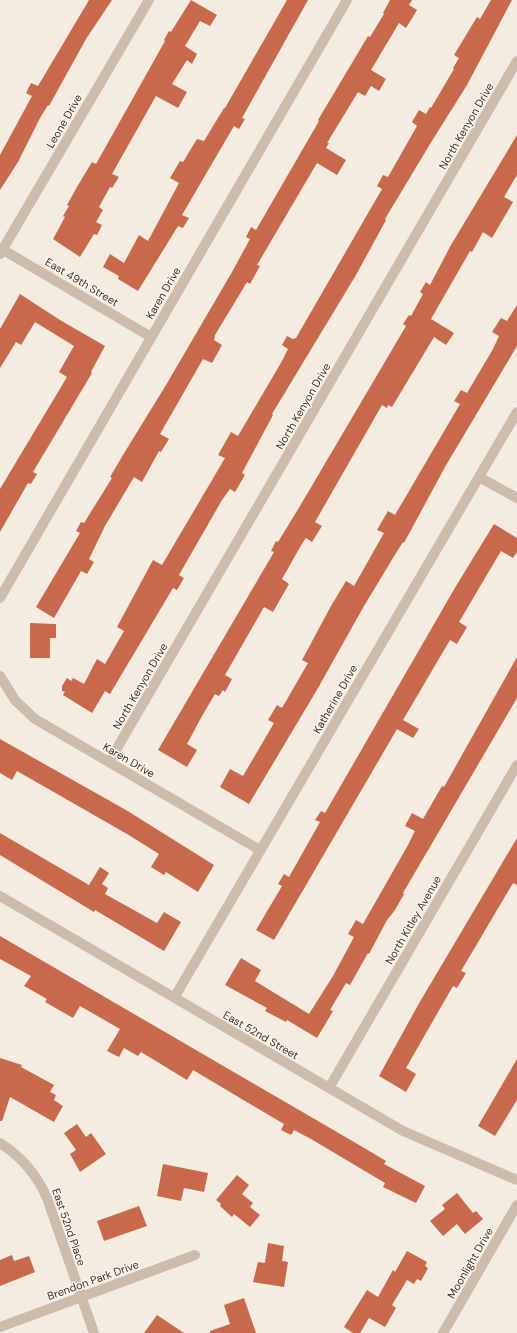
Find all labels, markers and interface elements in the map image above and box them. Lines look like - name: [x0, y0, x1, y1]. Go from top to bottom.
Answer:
- street label: North Kenyon Drive: [436, 80, 496, 172]
- street label: Leone Drive: [43, 92, 85, 150]
- street label: East 49th Street: [43, 255, 121, 309]
- street label: Karen Drive: [143, 265, 183, 321]
- street label: North Kenyon Drive: [273, 360, 333, 452]
- street label: North Kenyon Drive: [110, 640, 170, 732]
- street label: Katherine Drive: [310, 662, 360, 736]
- street label: Karen Drive: [101, 740, 157, 780]
- street label: North Kitley Avenue: [382, 873, 444, 967]
- street label: East 52nd Street: [221, 1008, 301, 1062]
- street label: East 52nd Place: [49, 1186, 89, 1268]
- street label: Moonlight Drive: [444, 1225, 496, 1301]
- street label: Brendon Park Drive: [45, 1257, 141, 1303]

